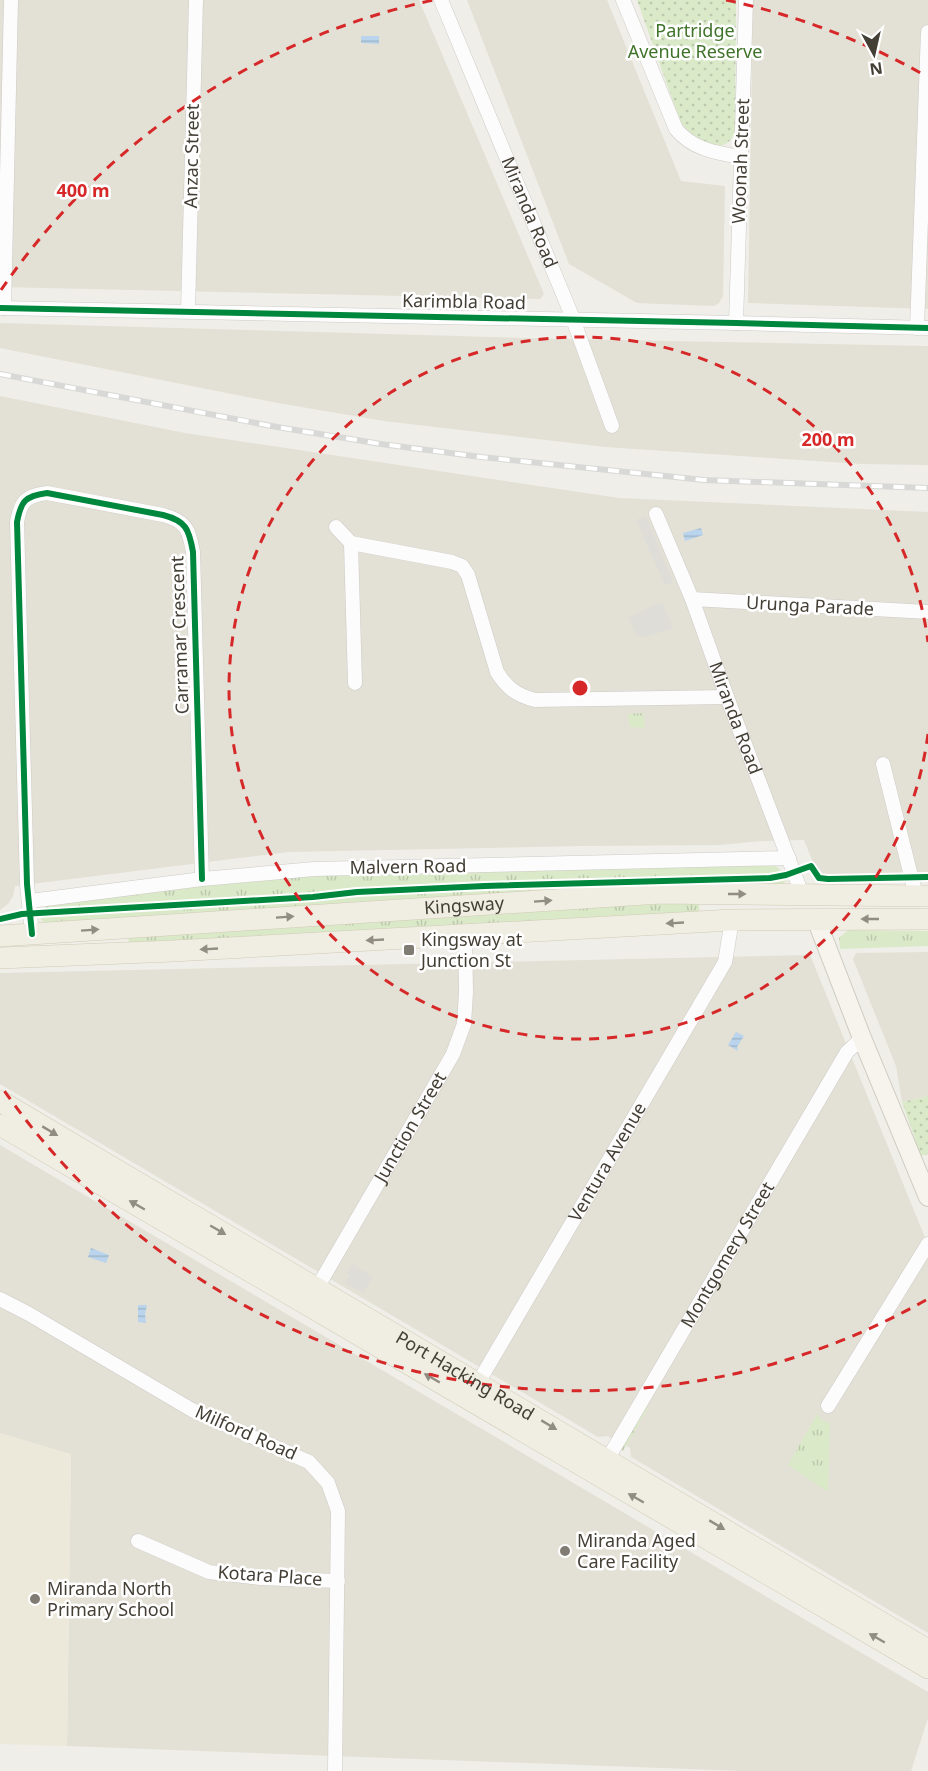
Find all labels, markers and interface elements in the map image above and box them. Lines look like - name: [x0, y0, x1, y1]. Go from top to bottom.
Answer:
- park label: Partridge Avenue Reserve: [628, 18, 762, 63]
- north arrow: [844, 24, 904, 84]
- text: N: [868, 57, 884, 81]
- street label: Woonah Street: [726, 97, 754, 224]
- street label: Anzac Street: [178, 103, 204, 209]
- street label: Miranda Road: [496, 153, 564, 271]
- text: 400 m: [56, 178, 110, 202]
- street label: Karimbla Road: [402, 288, 526, 314]
- text: 200 m: [801, 427, 855, 451]
- street label: Carramar Crescent: [164, 555, 194, 715]
- street label: Urunga Parade: [745, 590, 875, 620]
- street label: Miranda Road: [704, 658, 768, 777]
- centre of rings: [570, 678, 590, 698]
- street label: Malvern Road: [349, 853, 467, 879]
- one-way arrow: [728, 889, 747, 899]
- street label: Kingsway: [423, 890, 506, 919]
- one-way arrow: [533, 896, 552, 905]
- one-way arrow: [276, 912, 295, 922]
- one-way arrow: [860, 914, 879, 924]
- one-way arrow: [665, 919, 684, 928]
- one-way arrow: [81, 925, 100, 934]
- place label: Kingsway at Junction St: [419, 927, 523, 972]
- one-way arrow: [366, 935, 385, 945]
- marker: Kingsway at Junction St: [402, 943, 416, 957]
- one-way arrow: [199, 945, 218, 954]
- street label: Junction Street: [367, 1067, 451, 1188]
- street label: Ventura Avenue: [562, 1098, 651, 1226]
- one-way arrow: [42, 1126, 59, 1136]
- street label: Montgomery Street: [675, 1177, 779, 1332]
- one-way arrow: [128, 1200, 145, 1210]
- one-way arrow: [210, 1225, 226, 1236]
- street label: Port Hacking Road: [392, 1325, 539, 1425]
- one-way arrow: [423, 1373, 440, 1383]
- street label: Milford Road: [192, 1399, 301, 1465]
- one-way arrow: [541, 1420, 557, 1431]
- one-way arrow: [628, 1493, 645, 1503]
- one-way arrow: [709, 1520, 726, 1530]
- place label: Miranda Aged Care Facility: [577, 1528, 696, 1573]
- marker: Miranda Aged Care Facility: [558, 1544, 572, 1558]
- street label: Kotara Place: [217, 1559, 323, 1591]
- place label: Miranda North Primary School: [47, 1576, 174, 1621]
- marker: Miranda North Primary School: [28, 1592, 42, 1606]
- one-way arrow: [869, 1634, 886, 1644]

